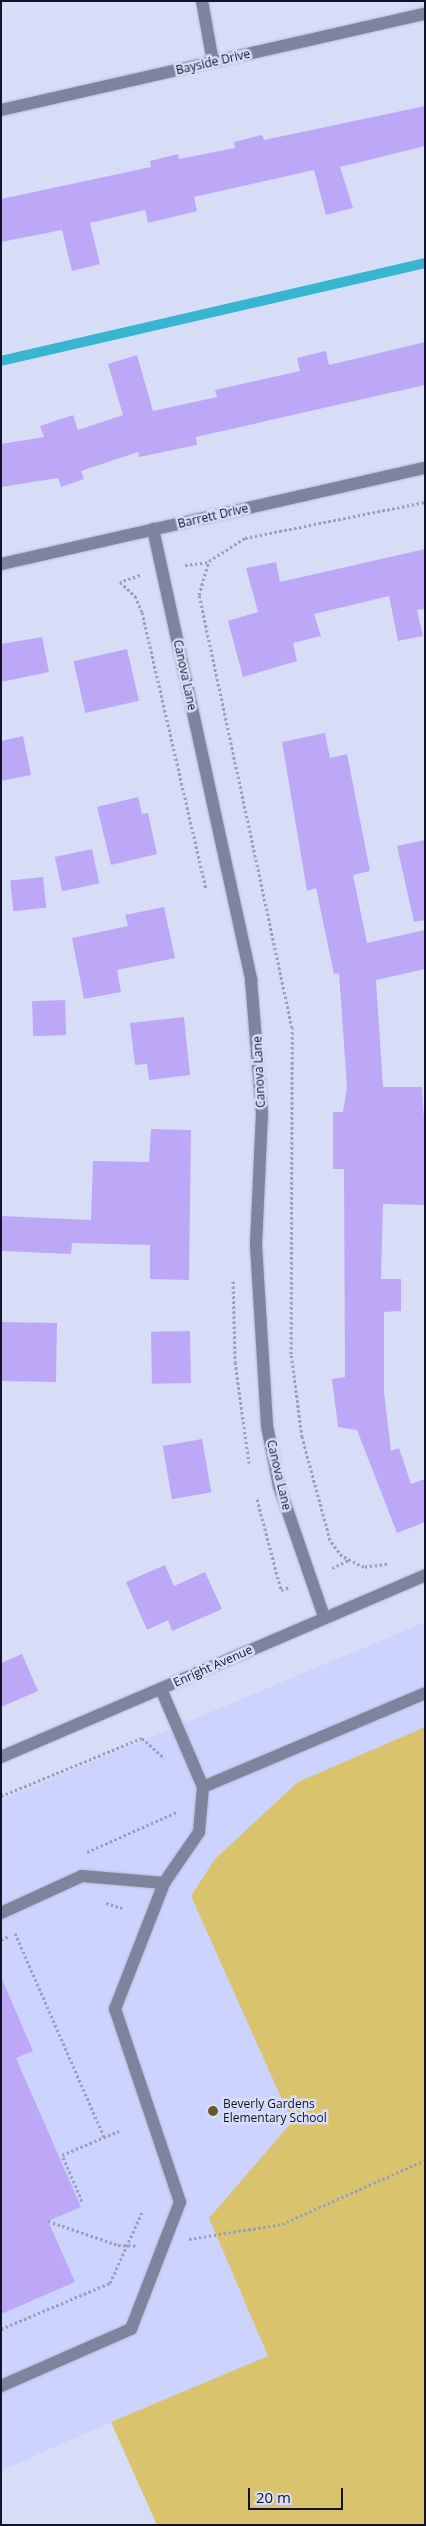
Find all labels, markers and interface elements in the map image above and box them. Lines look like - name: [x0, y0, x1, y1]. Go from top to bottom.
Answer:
- street label: Bayside Drive: [174, 46, 252, 78]
- street label: Barrett Drive: [176, 501, 250, 531]
- street label: Canova Lane: [171, 638, 199, 712]
- street label: Canova Lane: [250, 1036, 268, 1108]
- street label: Canova Lane: [264, 1438, 294, 1512]
- street label: Enright Avenue: [171, 1642, 255, 1690]
- place label: Beverly Gardens Elementary School: [223, 2097, 327, 2125]
- marker: Beverly Gardens Elementary School: [207, 2105, 219, 2117]
- scale bar: [251, 2478, 346, 2510]
- text: 20 m: [256, 2487, 291, 2507]

